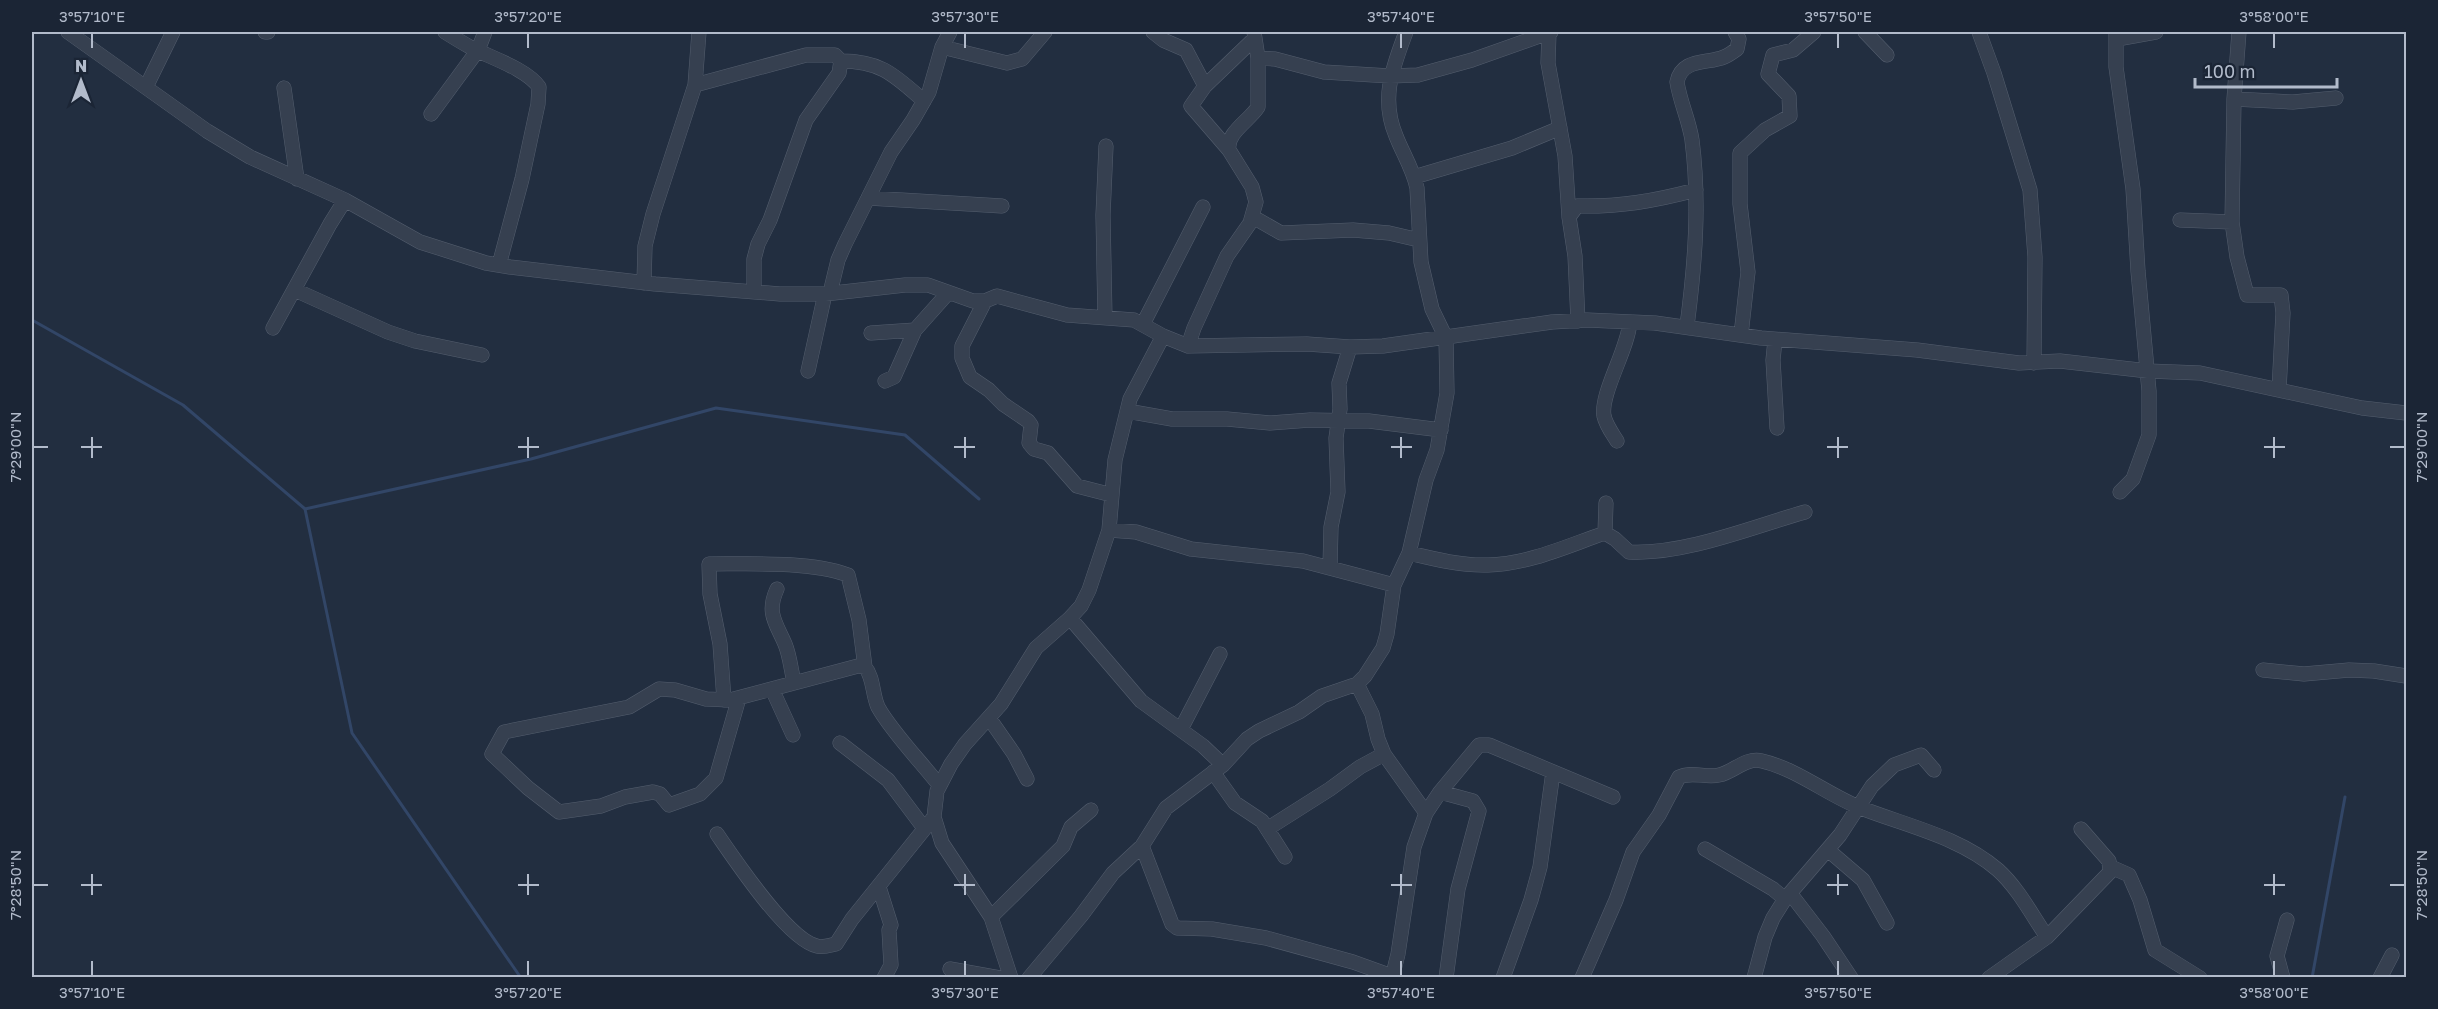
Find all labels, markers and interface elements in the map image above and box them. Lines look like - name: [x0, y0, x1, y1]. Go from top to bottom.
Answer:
- text: 3°57'10"E: [59, 7, 125, 25]
- text: 3°57'20"E: [494, 7, 562, 25]
- text: 3°57'30"E: [931, 7, 999, 25]
- text: 3°57'40"E: [1367, 7, 1435, 25]
- text: 3°57'50"E: [1804, 7, 1872, 25]
- text: 3°58'00"E: [2239, 7, 2309, 25]
- north arrow: [51, 51, 111, 111]
- scale bar: [2195, 51, 2338, 89]
- text: N: [75, 56, 87, 76]
- text: 100 m: [2204, 60, 2255, 82]
- text: 7°29'00"N: [6, 412, 24, 482]
- text: 7°29'00"N: [2412, 412, 2430, 482]
- text: 7°28'50"N: [6, 850, 24, 920]
- text: 7°28'50"N: [2412, 850, 2430, 920]
- text: 3°57'10"E: [59, 983, 125, 1001]
- text: 3°57'20"E: [494, 983, 562, 1001]
- text: 3°57'30"E: [931, 983, 999, 1001]
- text: 3°57'40"E: [1367, 983, 1435, 1001]
- text: 3°57'50"E: [1804, 983, 1872, 1001]
- text: 3°58'00"E: [2239, 983, 2309, 1001]

